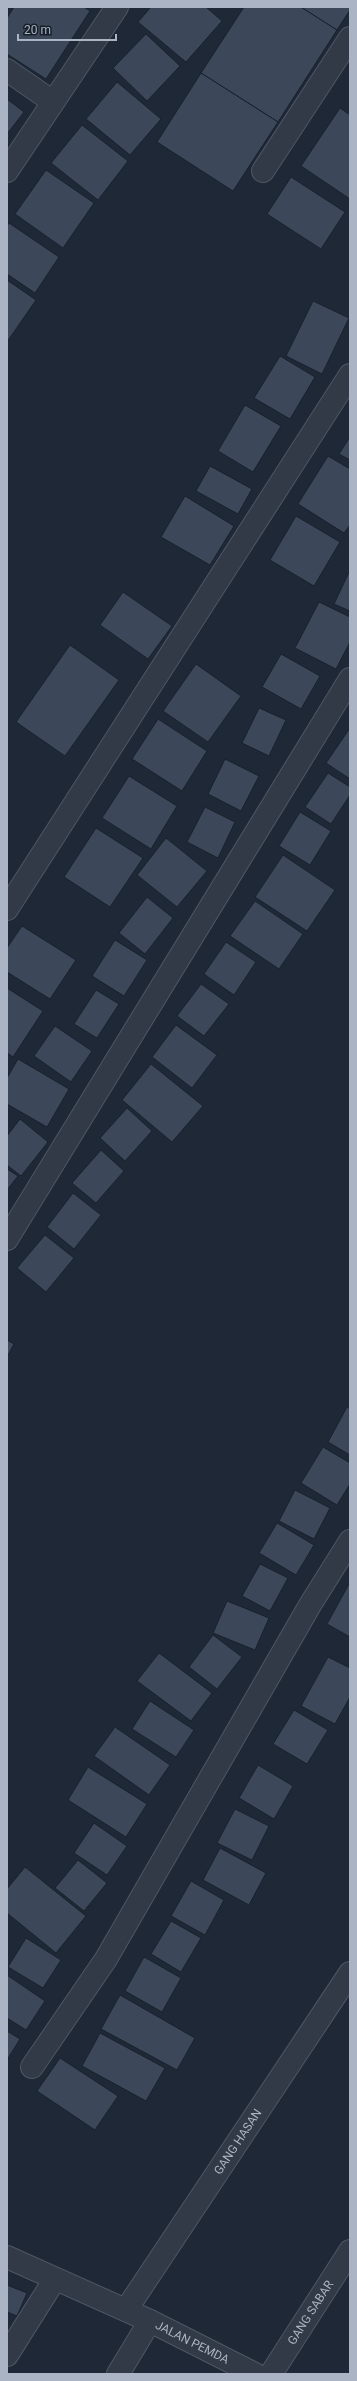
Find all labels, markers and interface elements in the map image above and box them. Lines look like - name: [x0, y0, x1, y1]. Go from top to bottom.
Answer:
- scale bar: [18, 16, 116, 42]
- text: 20 m: [24, 23, 51, 37]
- street label: GANG HASAN: [211, 2106, 265, 2177]
- street label: GANG SABAR: [285, 2277, 336, 2347]
- street label: JALAN PEMDA: [153, 2318, 232, 2367]

